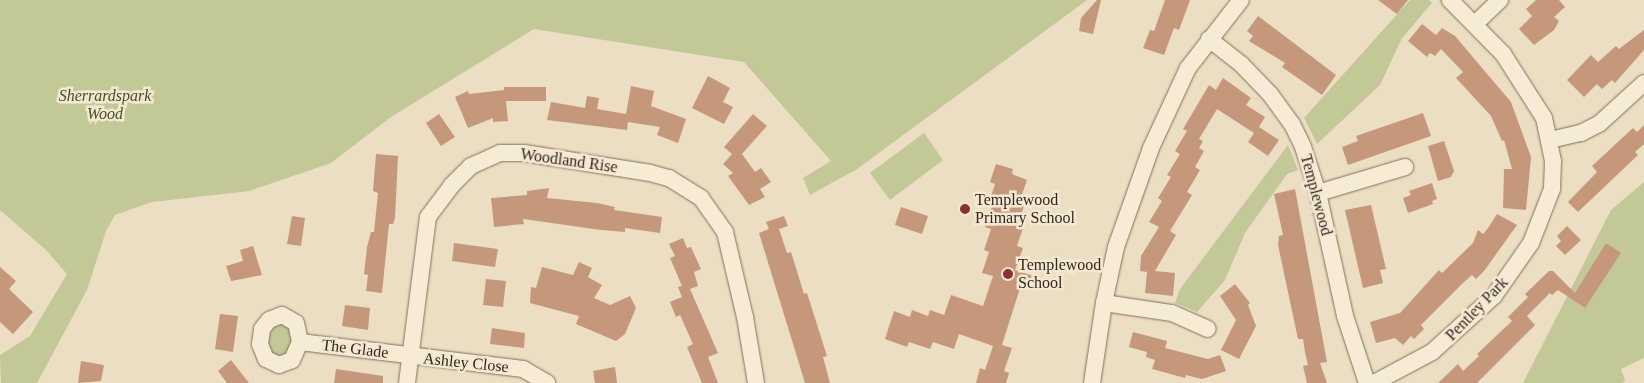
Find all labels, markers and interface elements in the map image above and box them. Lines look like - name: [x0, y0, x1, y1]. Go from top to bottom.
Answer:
- park label: Sherrardspark Wood: [59, 86, 151, 124]
- street label: Woodland Rise: [519, 145, 619, 177]
- street label: Templewood: [1296, 152, 1336, 238]
- place label: Templewood Primary School: [975, 190, 1075, 228]
- marker: Templewood Primary School: [959, 203, 971, 215]
- place label: Templewood School: [1018, 255, 1101, 293]
- marker: Templewood School: [1002, 268, 1014, 280]
- street label: Pentley Park: [1442, 273, 1512, 345]
- street label: The Glade: [321, 335, 389, 363]
- street label: Ashley Close: [422, 349, 510, 377]

